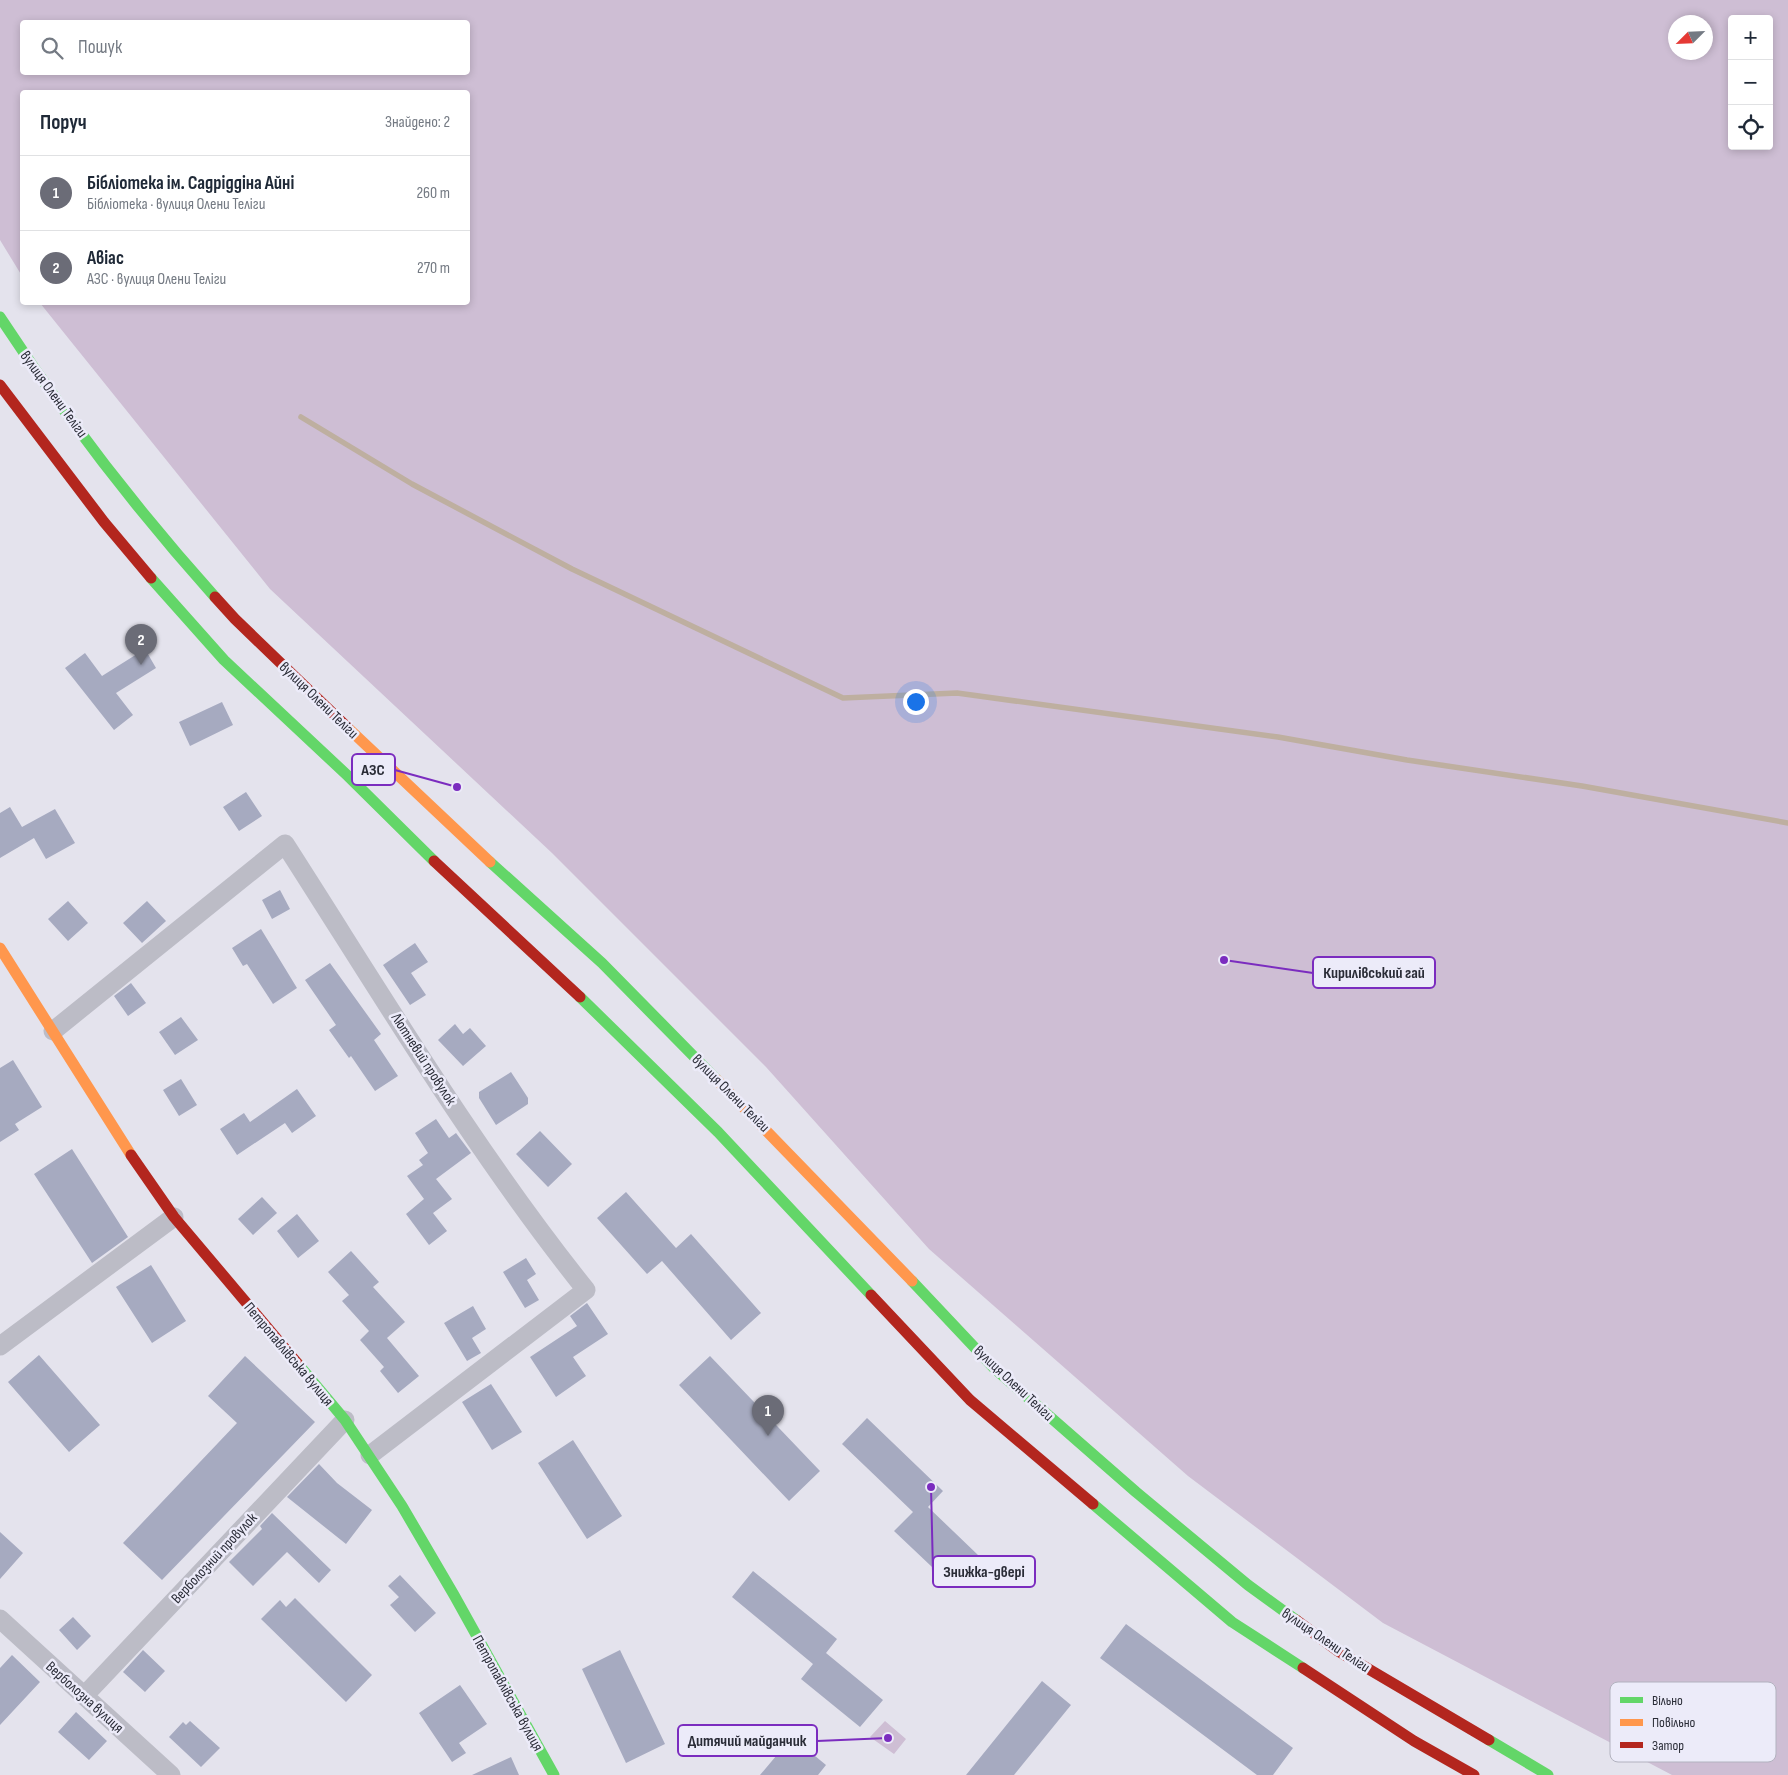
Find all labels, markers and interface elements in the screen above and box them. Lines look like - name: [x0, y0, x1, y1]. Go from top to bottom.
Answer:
- north arrow: [1668, 15, 1713, 60]
- map controls: [1728, 15, 1773, 150]
- button: +: [1728, 15, 1773, 60]
- search box: [20, 20, 470, 75]
- icon: search: [38, 34, 66, 62]
- text: Пошук: [78, 36, 122, 59]
- button: −: [1728, 60, 1773, 105]
- button: locate: [1728, 105, 1773, 150]
- text: Поруч: [40, 110, 87, 135]
- text: Знайдено: 2: [385, 113, 450, 132]
- text: Бібліотека ім. Садріддіна Айні: [87, 172, 294, 195]
- text: 1: [53, 184, 59, 203]
- text: 260 m: [416, 184, 450, 203]
- text: Бібліотека · вулиця Олени Теліги: [87, 195, 265, 214]
- text: Авіас: [87, 247, 124, 270]
- text: 2: [52, 259, 60, 278]
- text: 270 m: [417, 259, 450, 278]
- text: АЗС · вулиця Олени Теліги: [87, 270, 226, 289]
- street label: вулиця Олени Теліги: [16, 347, 91, 441]
- pin: 2: [125, 624, 157, 665]
- street label: вулиця Олени Теліги: [275, 658, 362, 743]
- your location: [903, 689, 929, 715]
- callout: АЗС: [352, 754, 395, 785]
- text: АЗС: [360, 761, 385, 780]
- callout: Кирилівський гай: [1313, 957, 1435, 988]
- text: Кирилівський гай: [1323, 964, 1425, 983]
- street label: Лютневий провулок: [386, 1009, 461, 1109]
- street label: вулиця Олени Теліги: [688, 1050, 774, 1136]
- street label: Петропавлівська вулиця: [240, 1299, 338, 1410]
- street label: вулиця Олени Теліги: [970, 1341, 1058, 1425]
- pin: 1: [752, 1395, 784, 1436]
- street label: Верболозний провулок: [167, 1509, 262, 1608]
- callout: Знижка-двері: [933, 1556, 1035, 1587]
- text: Знижка-двері: [943, 1563, 1025, 1582]
- street label: вулиця Олени Теліги: [1278, 1604, 1374, 1677]
- street label: Петропавлівська вулиця: [468, 1632, 547, 1755]
- street label: Верболозна вулиця: [42, 1657, 128, 1737]
- legend: [1610, 1682, 1776, 1762]
- text: Вільно: [1652, 1692, 1683, 1709]
- text: Повільно: [1652, 1714, 1696, 1731]
- callout: Дитячий майданчик: [678, 1725, 817, 1756]
- text: Дитячий майданчик: [688, 1732, 807, 1751]
- text: Затор: [1652, 1737, 1684, 1754]

